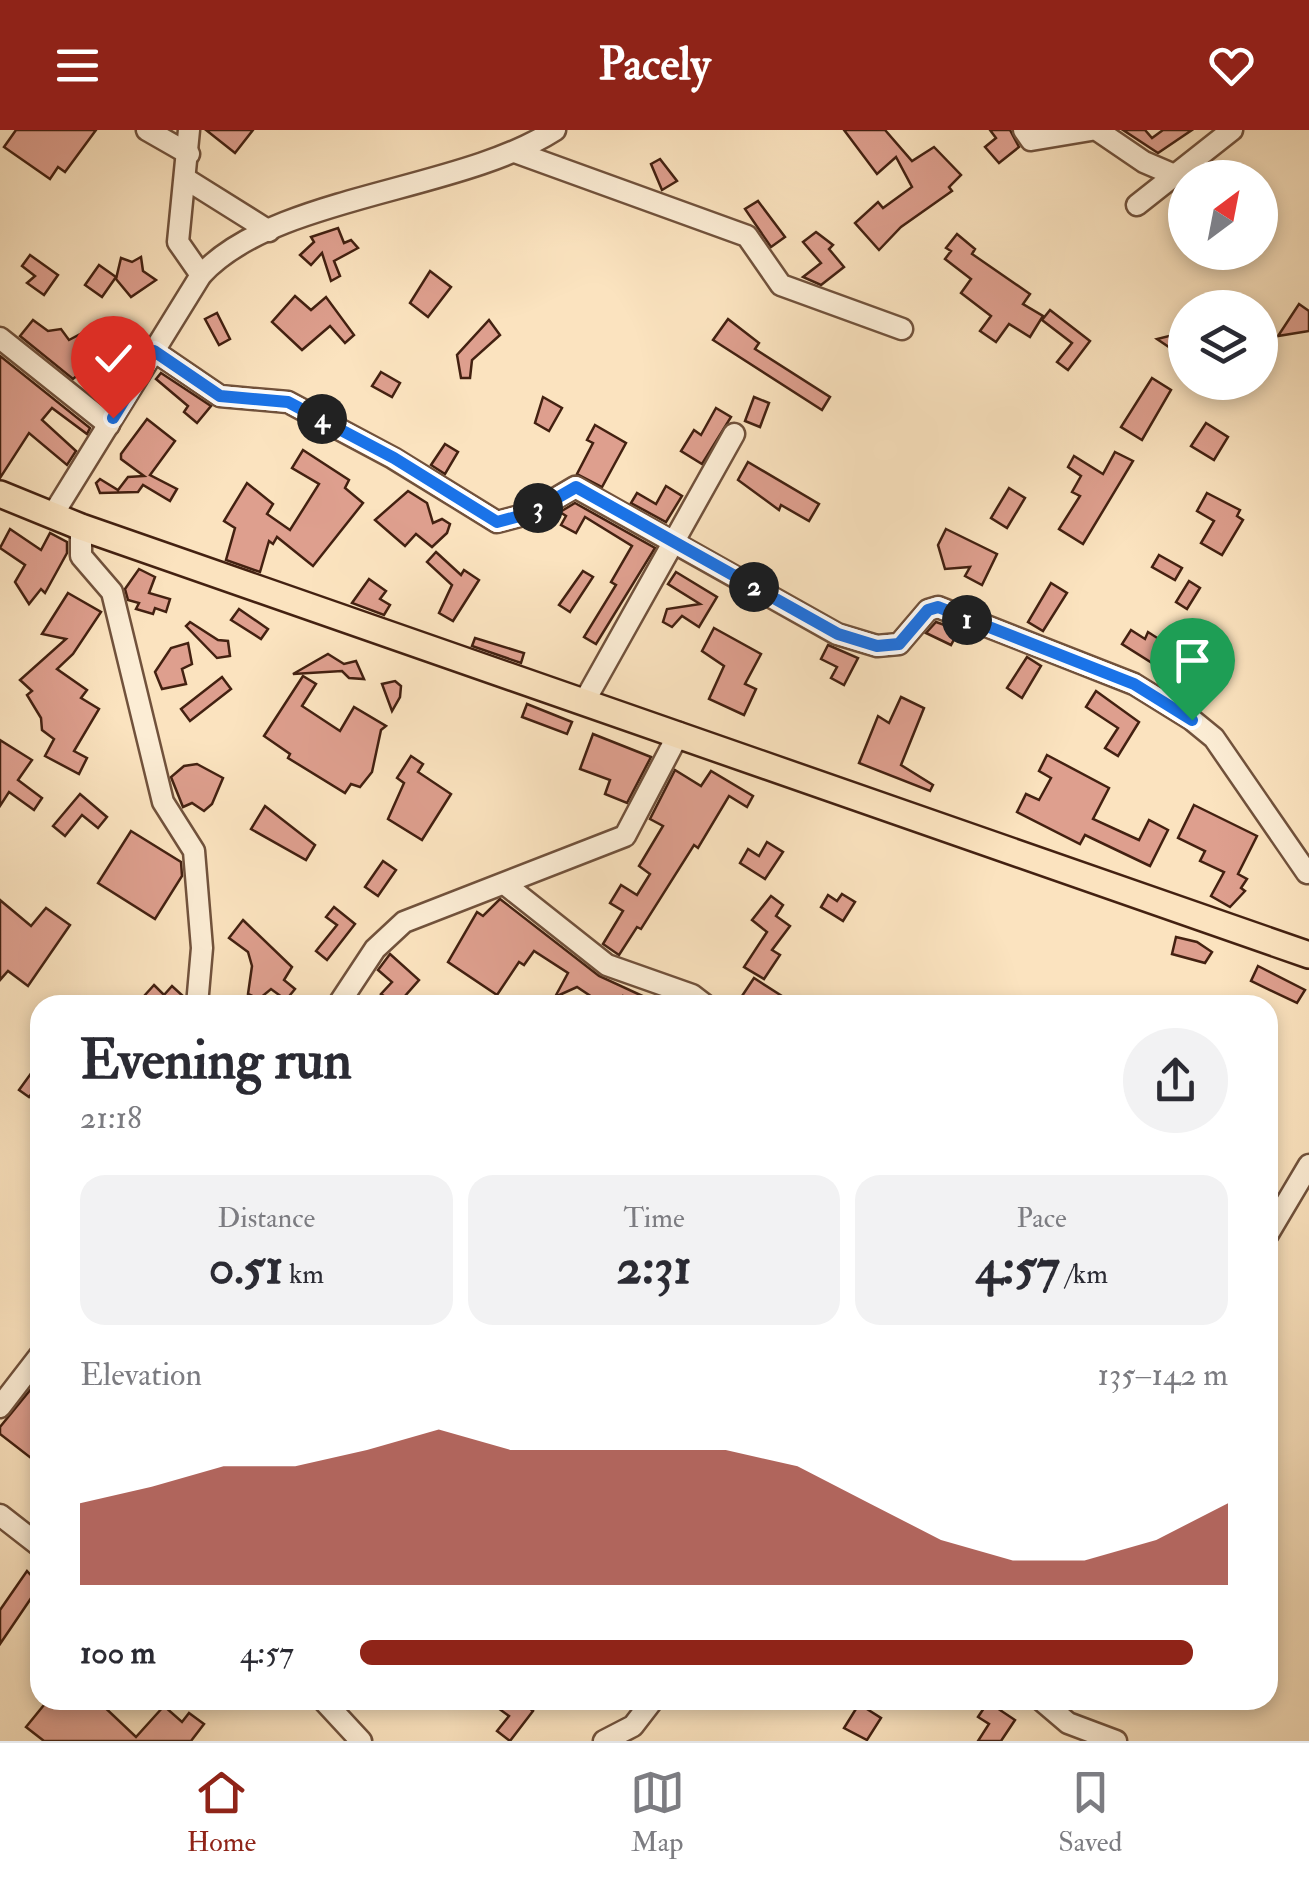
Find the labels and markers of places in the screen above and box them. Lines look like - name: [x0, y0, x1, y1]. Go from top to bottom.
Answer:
- pin: [71, 316, 156, 419]
- pin: 4: [297, 394, 347, 444]
- pin: 3: [513, 483, 563, 533]
- pin: 2: [729, 562, 779, 612]
- pin: 1: [942, 595, 992, 645]
- pin: [1150, 618, 1235, 721]

